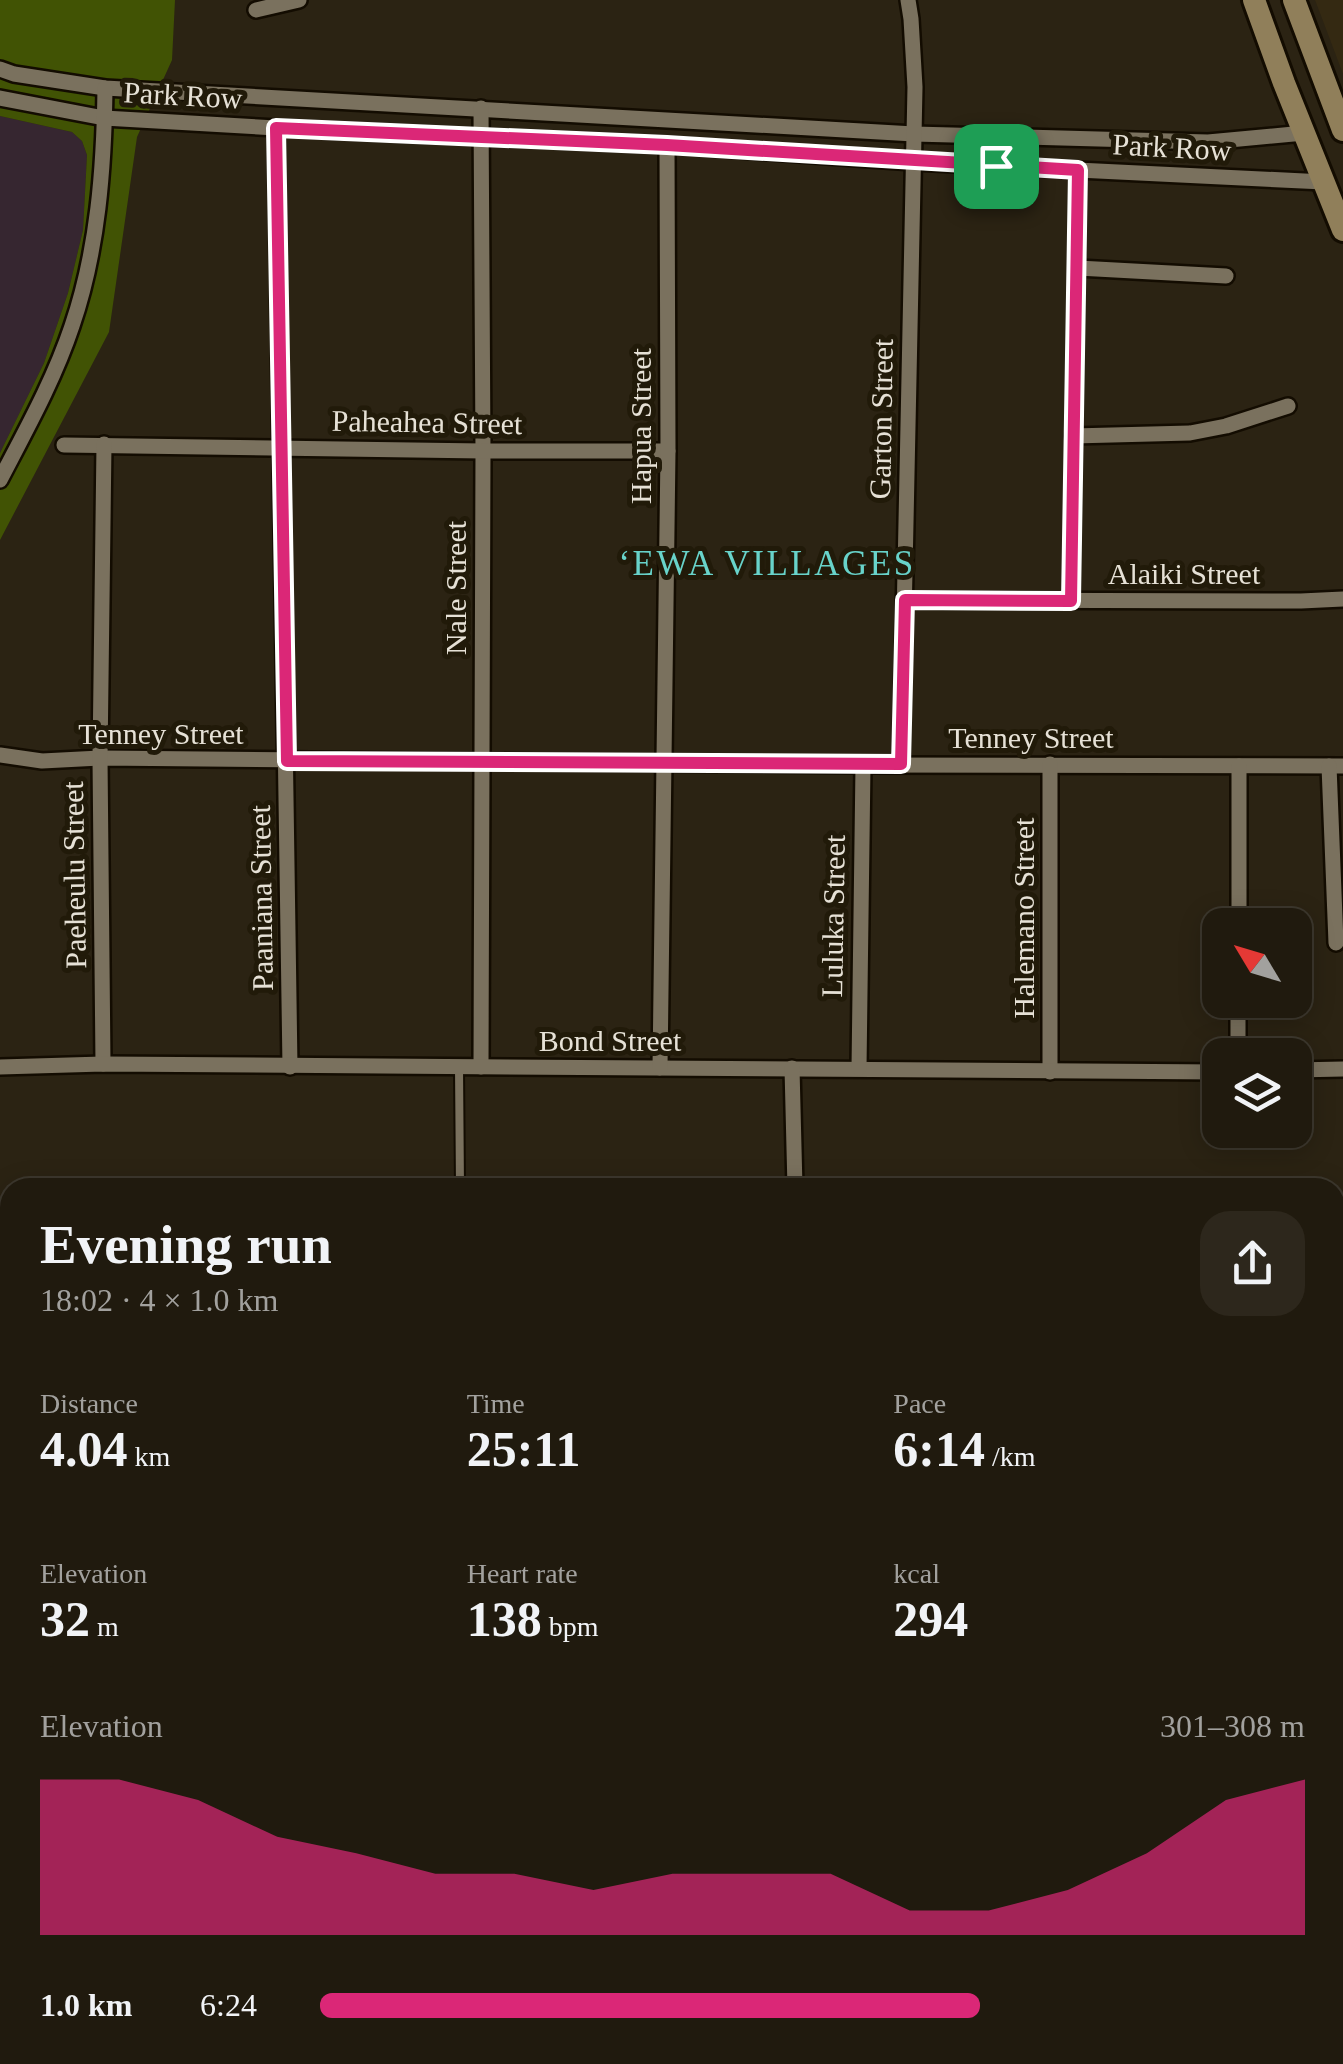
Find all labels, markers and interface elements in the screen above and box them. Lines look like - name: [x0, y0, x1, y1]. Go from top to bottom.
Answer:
- street label: Park Row: [123, 75, 244, 115]
- pin: [954, 124, 1039, 209]
- street label: Park Row: [1112, 127, 1233, 167]
- icon: arrive: [969, 139, 1024, 194]
- street label: Garton Street: [863, 338, 899, 500]
- street label: Hapua Street: [624, 347, 657, 504]
- street label: Paheahea Street: [331, 404, 523, 440]
- street label: Nale Street: [439, 520, 472, 655]
- district label: ‘EWA VILLAGES: [618, 544, 916, 583]
- street label: Alaiki Street: [1108, 557, 1261, 590]
- street label: Tenney Street: [78, 717, 244, 750]
- street label: Tenney Street: [948, 721, 1114, 754]
- street label: Paeheulu Street: [56, 780, 92, 969]
- street label: Paaniana Street: [243, 804, 279, 991]
- street label: Halemano Street: [1007, 817, 1040, 1018]
- street label: Luluka Street: [815, 834, 851, 998]
- north arrow: [1202, 908, 1312, 1018]
- map controls: [1202, 908, 1312, 1148]
- street label: Bond Street: [539, 1024, 682, 1057]
- button: layers: [1202, 1038, 1312, 1148]
- button: share: [1200, 1211, 1305, 1316]
- text: Evening run: [40, 1214, 332, 1275]
- text: 18:02 · 4 × 1.0 km: [40, 1282, 278, 1318]
- text: Distance: [40, 1388, 138, 1419]
- text: Time: [467, 1388, 525, 1419]
- text: Pace: [893, 1388, 946, 1419]
- text: 4.04: [40, 1421, 128, 1477]
- text: 25:11: [467, 1421, 581, 1477]
- text: 6:14: [893, 1421, 985, 1477]
- text: km: [128, 1441, 170, 1472]
- text: /km: [985, 1441, 1036, 1472]
- text: Elevation: [40, 1558, 147, 1589]
- text: Heart rate: [467, 1558, 578, 1589]
- text: kcal: [893, 1558, 940, 1589]
- text: 32: [40, 1591, 90, 1647]
- text: 138: [467, 1591, 542, 1647]
- text: 294: [893, 1591, 968, 1647]
- text: m: [90, 1611, 119, 1642]
- text: bpm: [542, 1611, 598, 1642]
- text: Elevation: [40, 1708, 163, 1744]
- text: 301–308 m: [1160, 1708, 1305, 1744]
- text: 1.0 km: [40, 1987, 132, 2023]
- text: 6:24: [200, 1987, 257, 2023]

